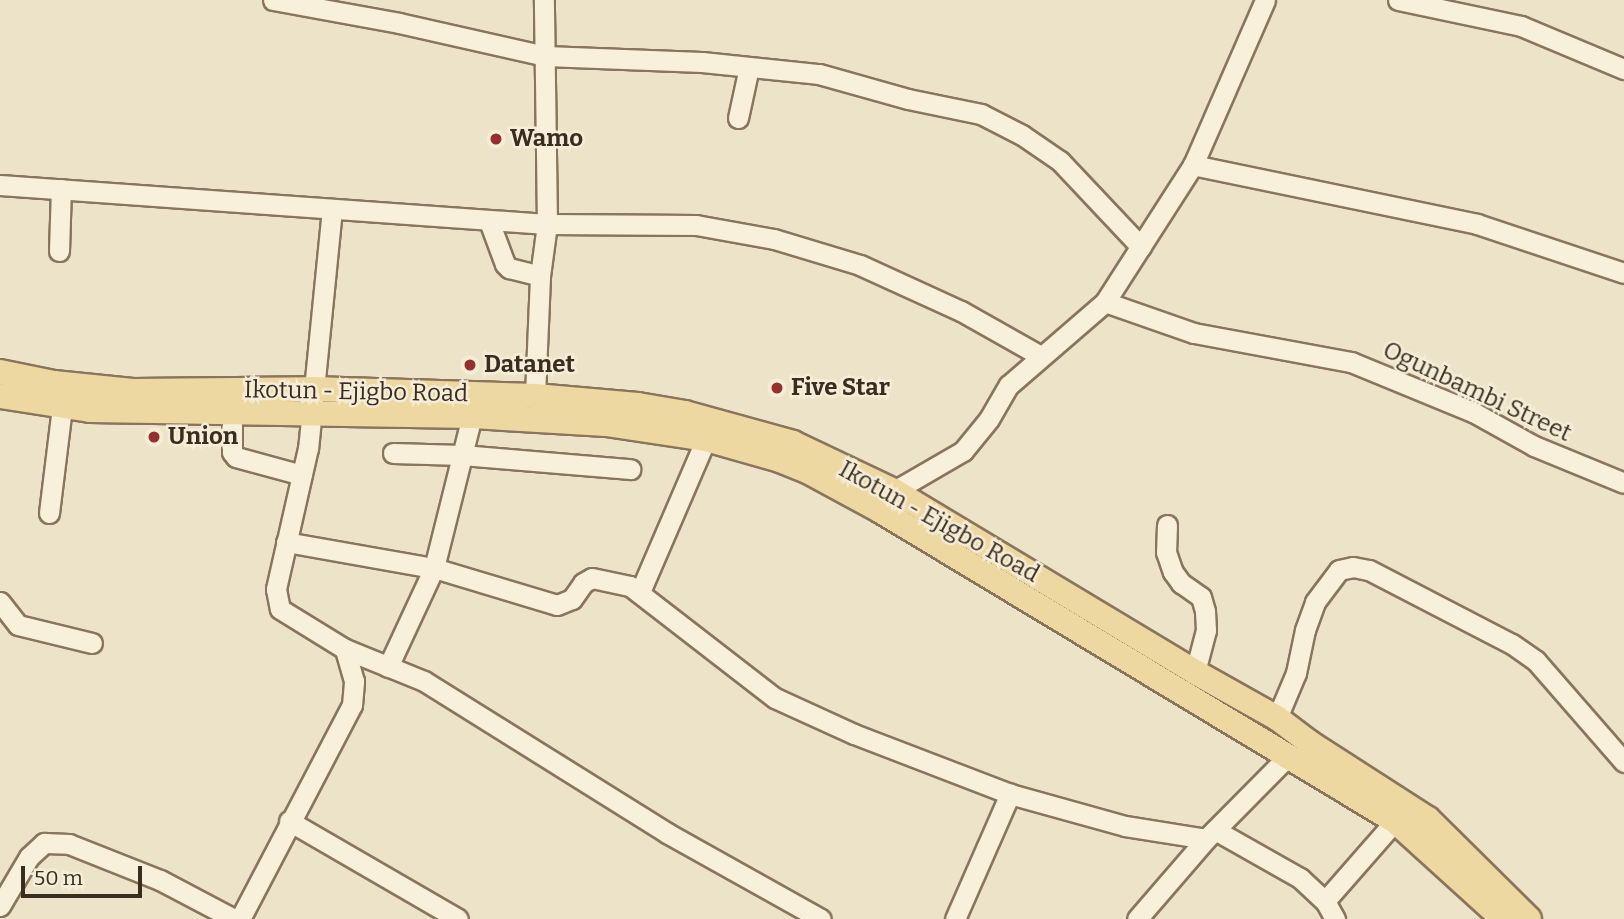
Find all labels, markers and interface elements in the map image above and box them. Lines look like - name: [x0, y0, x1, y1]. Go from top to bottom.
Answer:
- place label: Wamo: [510, 125, 583, 153]
- marker: Wamo: [488, 131, 504, 147]
- street label: Ogunbambi Street: [1378, 336, 1576, 448]
- place label: Datanet: [484, 351, 575, 379]
- marker: Datanet: [462, 357, 478, 373]
- place label: Five Star: [791, 374, 890, 402]
- street label: Ikotun - Ejigbo Road: [244, 376, 468, 408]
- marker: Five Star: [769, 380, 785, 396]
- place label: Union: [168, 423, 238, 451]
- marker: Union: [146, 429, 162, 445]
- street label: Ikotun - Ejigbo Road: [834, 455, 1044, 589]
- scale bar: [24, 852, 145, 896]
- text: 50 m: [34, 865, 83, 891]

